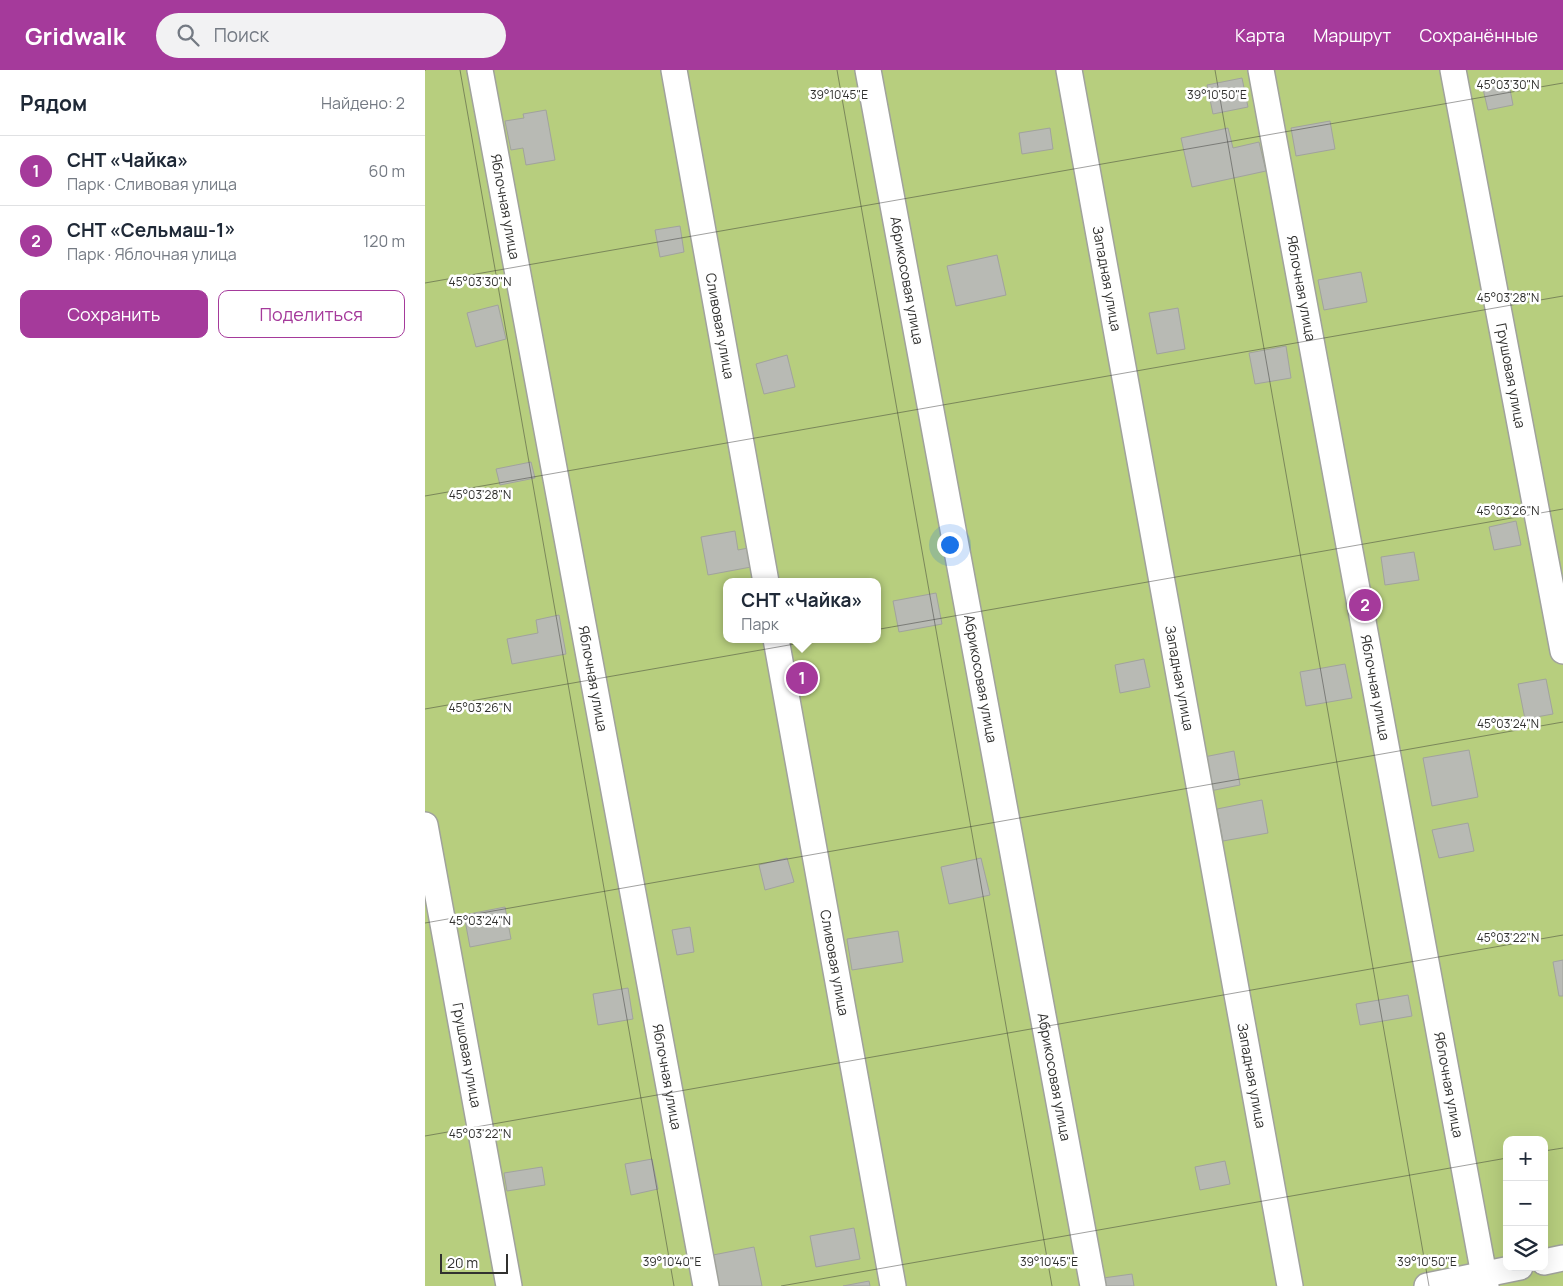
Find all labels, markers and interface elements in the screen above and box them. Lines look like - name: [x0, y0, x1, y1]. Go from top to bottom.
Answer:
- search box: [156, 13, 506, 58]
- text: Gridwalk: [25, 19, 126, 52]
- icon: search: [174, 21, 202, 49]
- text: Поиск: [214, 22, 269, 48]
- text: Карта: [1235, 23, 1285, 47]
- text: Маршрут: [1313, 23, 1391, 47]
- text: Сохранённые: [1419, 23, 1538, 47]
- text: 45°03'30"N: [1477, 76, 1539, 93]
- text: 39°10'45"E: [810, 86, 868, 103]
- text: 39°10'50"E: [1187, 86, 1247, 103]
- text: Рядом: [20, 89, 87, 117]
- text: Найдено: 2: [321, 92, 405, 114]
- text: СНТ «Чайка»: [67, 147, 188, 173]
- street label: Яблочная улица: [487, 152, 525, 261]
- text: 1: [32, 160, 40, 182]
- text: 60 m: [369, 160, 405, 182]
- text: Парк · Сливовая улица: [67, 173, 237, 195]
- street label: Абрикосовая улица: [886, 215, 929, 346]
- text: СНТ «Сельмаш-1»: [67, 217, 236, 243]
- street label: Западная улица: [1089, 224, 1126, 333]
- text: 2: [31, 230, 41, 252]
- text: 120 m: [363, 230, 405, 252]
- street label: Яблочная улица: [1283, 234, 1321, 343]
- text: Парк · Яблочная улица: [67, 243, 237, 265]
- street label: Сливовая улица: [702, 271, 739, 380]
- text: 45°03'30"N: [449, 273, 511, 290]
- text: 45°03'28"N: [1477, 289, 1539, 306]
- button: Сохранить: [20, 290, 208, 338]
- button: Поделиться: [218, 290, 405, 338]
- street label: Грушовая улица: [1492, 321, 1531, 430]
- text: 45°03'28"N: [449, 486, 511, 503]
- text: 45°03'26"N: [1476, 502, 1540, 519]
- your location: [937, 532, 963, 558]
- popup: [723, 578, 881, 643]
- pin: 2: [1349, 586, 1381, 624]
- text: СНТ «Чайка»: [741, 587, 863, 613]
- text: Парк: [741, 613, 779, 635]
- street label: Абрикосовая улица: [960, 613, 1002, 744]
- street label: Яблочная улица: [574, 624, 613, 733]
- street label: Западная улица: [1161, 624, 1199, 732]
- street label: Яблочная улица: [1357, 633, 1395, 742]
- pin: 1: [786, 659, 818, 697]
- text: 45°03'26"N: [448, 699, 512, 716]
- text: 45°03'24"N: [1477, 715, 1539, 732]
- street label: Сливовая улица: [816, 908, 854, 1017]
- text: 45°03'24"N: [449, 912, 511, 929]
- text: 45°03'22"N: [1477, 929, 1539, 946]
- street label: Грушовая улица: [449, 1001, 486, 1109]
- street label: Абрикосовая улица: [1034, 1011, 1076, 1142]
- street label: Западная улица: [1233, 1021, 1271, 1130]
- street label: Яблочная улица: [648, 1022, 687, 1131]
- street label: Яблочная улица: [1430, 1030, 1468, 1139]
- text: 45°03'22"N: [449, 1125, 511, 1142]
- map controls: [1503, 1136, 1548, 1271]
- button: +: [1503, 1136, 1548, 1181]
- button: −: [1503, 1181, 1548, 1226]
- button: layers: [1503, 1226, 1548, 1271]
- scale bar: [440, 1251, 507, 1274]
- text: 20 m: [447, 1253, 478, 1272]
- text: 39°10'40"E: [643, 1253, 701, 1270]
- text: 39°10'45"E: [1020, 1253, 1078, 1270]
- text: 39°10'50"E: [1397, 1253, 1457, 1270]

